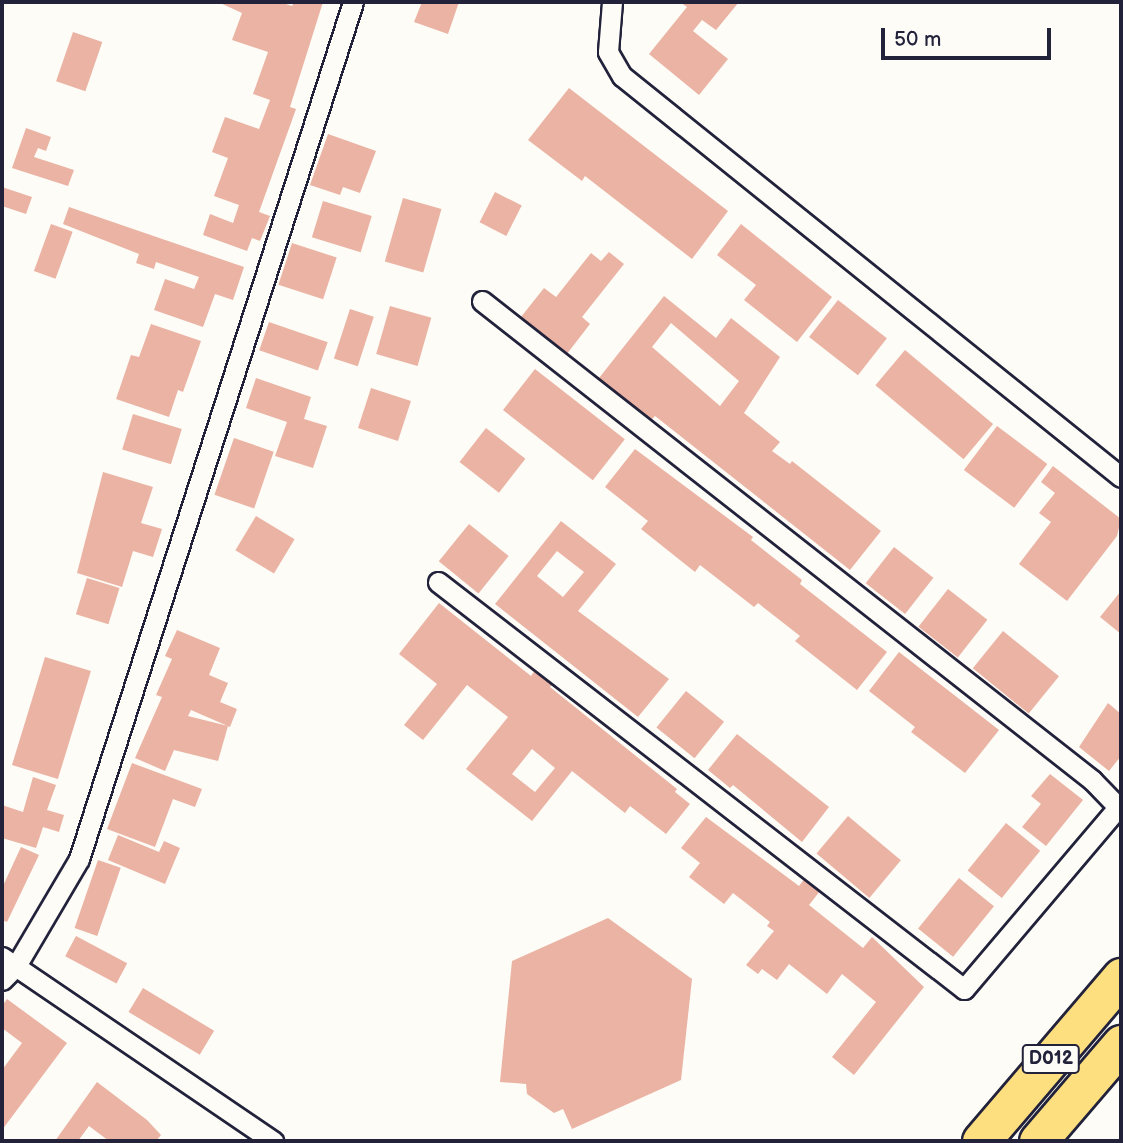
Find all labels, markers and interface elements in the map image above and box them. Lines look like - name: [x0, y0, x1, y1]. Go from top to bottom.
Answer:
- scale bar: [885, 14, 1055, 58]
- text: 50 m: [894, 27, 941, 52]
- road number: D012: [1021, 1044, 1081, 1074]

